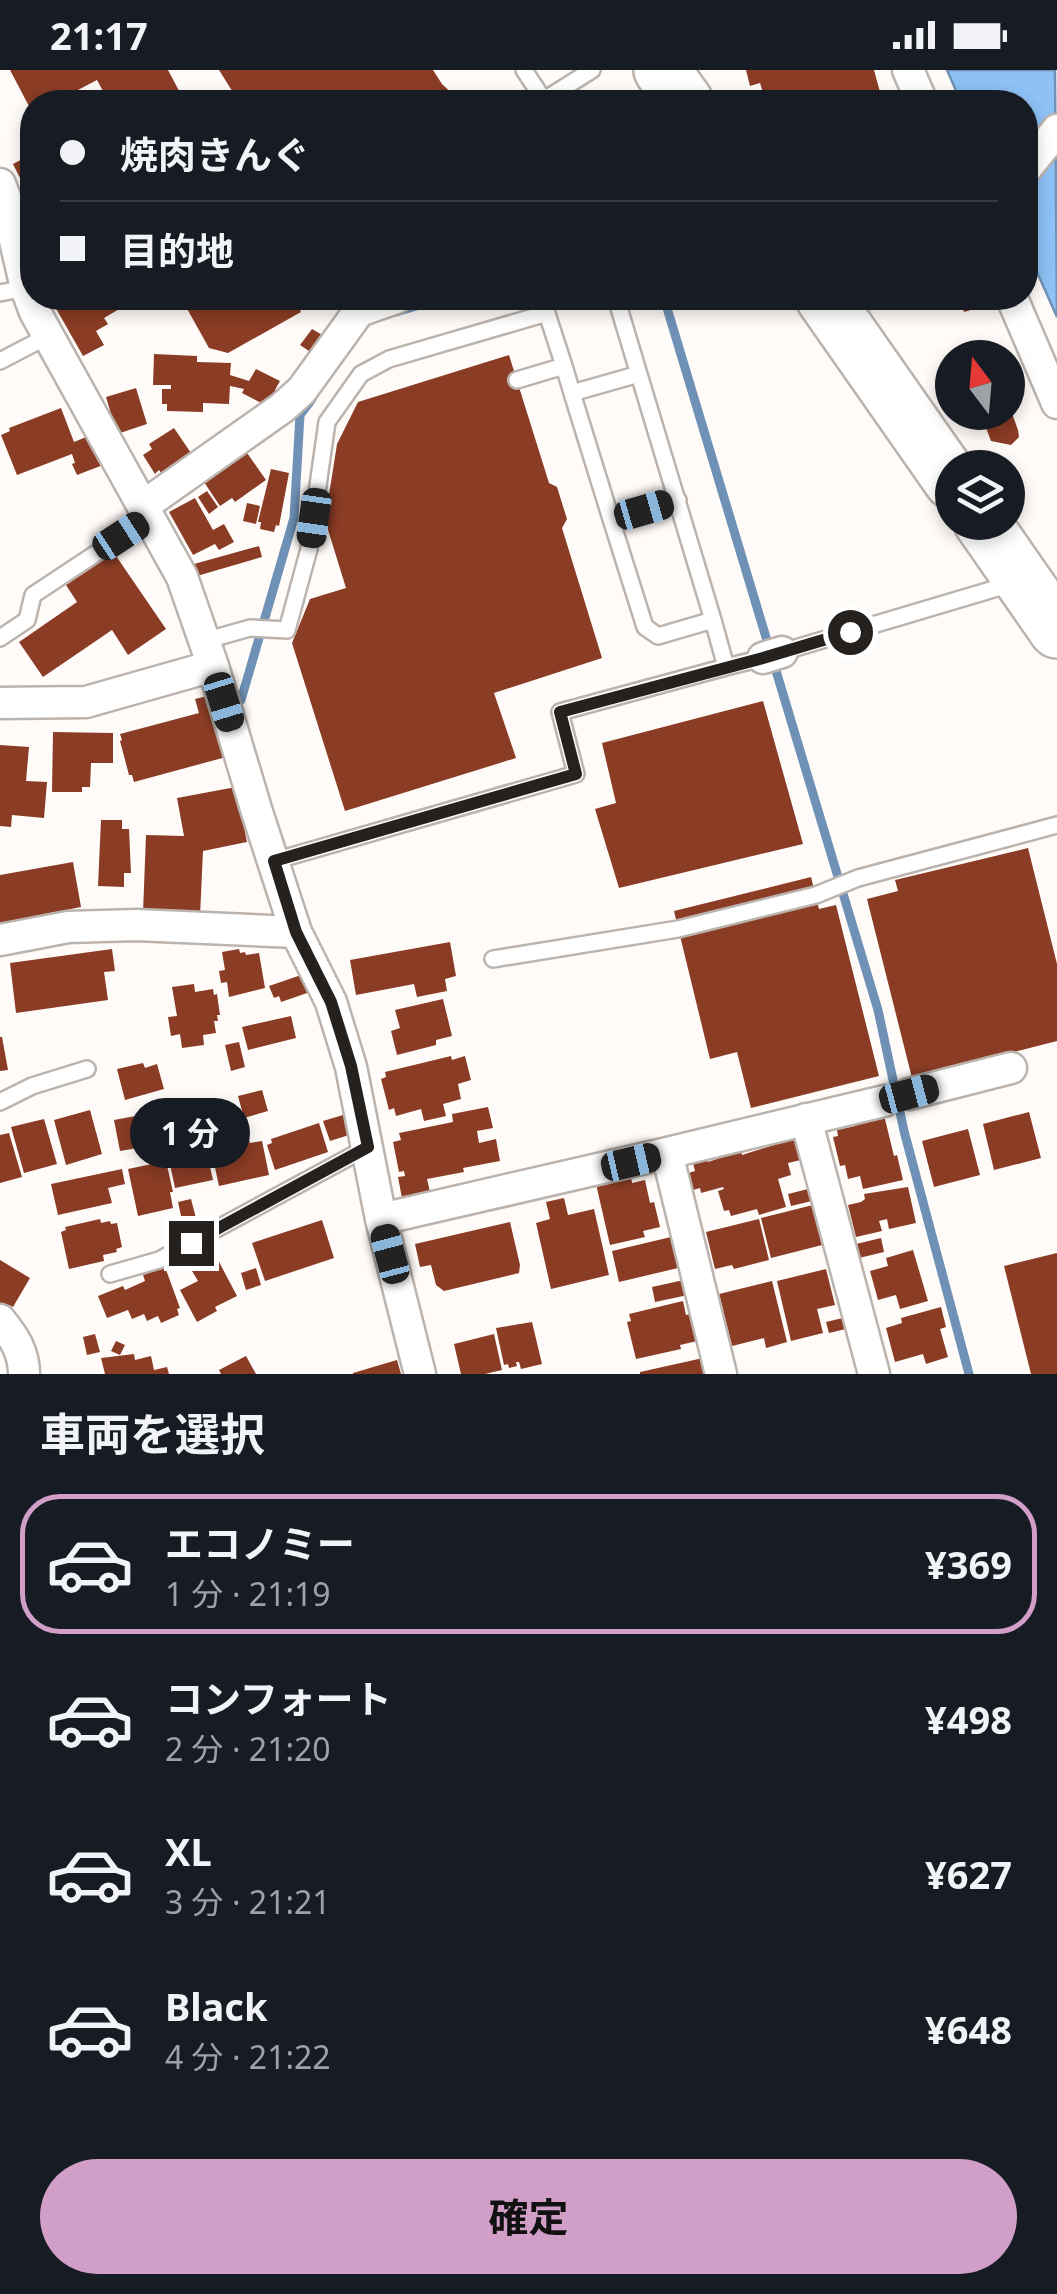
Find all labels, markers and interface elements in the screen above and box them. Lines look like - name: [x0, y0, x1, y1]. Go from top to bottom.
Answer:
- text: 21:17: [50, 9, 148, 61]
- text: 焼肉きんぐ: [120, 128, 310, 180]
- text: 目的地: [120, 224, 234, 276]
- north arrow: [935, 340, 1025, 430]
- map controls: [935, 340, 1025, 540]
- button: layers: [935, 450, 1025, 540]
- car: [295, 486, 333, 550]
- car: [611, 487, 677, 533]
- car: [88, 507, 154, 565]
- route start: [828, 610, 873, 655]
- car: [201, 669, 247, 735]
- car: [876, 1072, 942, 1116]
- callout: 1 分: [131, 1098, 251, 1168]
- text: 1 分: [161, 1111, 219, 1154]
- car: [598, 1141, 664, 1183]
- route end: [169, 1221, 214, 1266]
- car: [368, 1221, 412, 1287]
- text: 車両を選択: [40, 1403, 265, 1464]
- text: エコノミー: [165, 1517, 355, 1569]
- icon: car: [45, 1519, 135, 1609]
- text: ¥369: [925, 1538, 1012, 1590]
- text: 1 分 · 21:19: [165, 1572, 331, 1615]
- text: コンフォート: [165, 1672, 392, 1724]
- icon: car: [45, 1674, 135, 1764]
- text: ¥498: [925, 1693, 1012, 1745]
- text: 2 分 · 21:20: [165, 1727, 331, 1770]
- text: XL: [165, 1825, 212, 1877]
- icon: car: [45, 1829, 135, 1919]
- text: ¥627: [925, 1848, 1012, 1900]
- text: 3 分 · 21:21: [165, 1880, 331, 1923]
- text: Black: [165, 1980, 268, 2032]
- icon: car: [45, 1984, 135, 2074]
- text: ¥648: [925, 2003, 1012, 2055]
- text: 4 分 · 21:22: [165, 2035, 331, 2078]
- button: 確定: [40, 2159, 1017, 2274]

